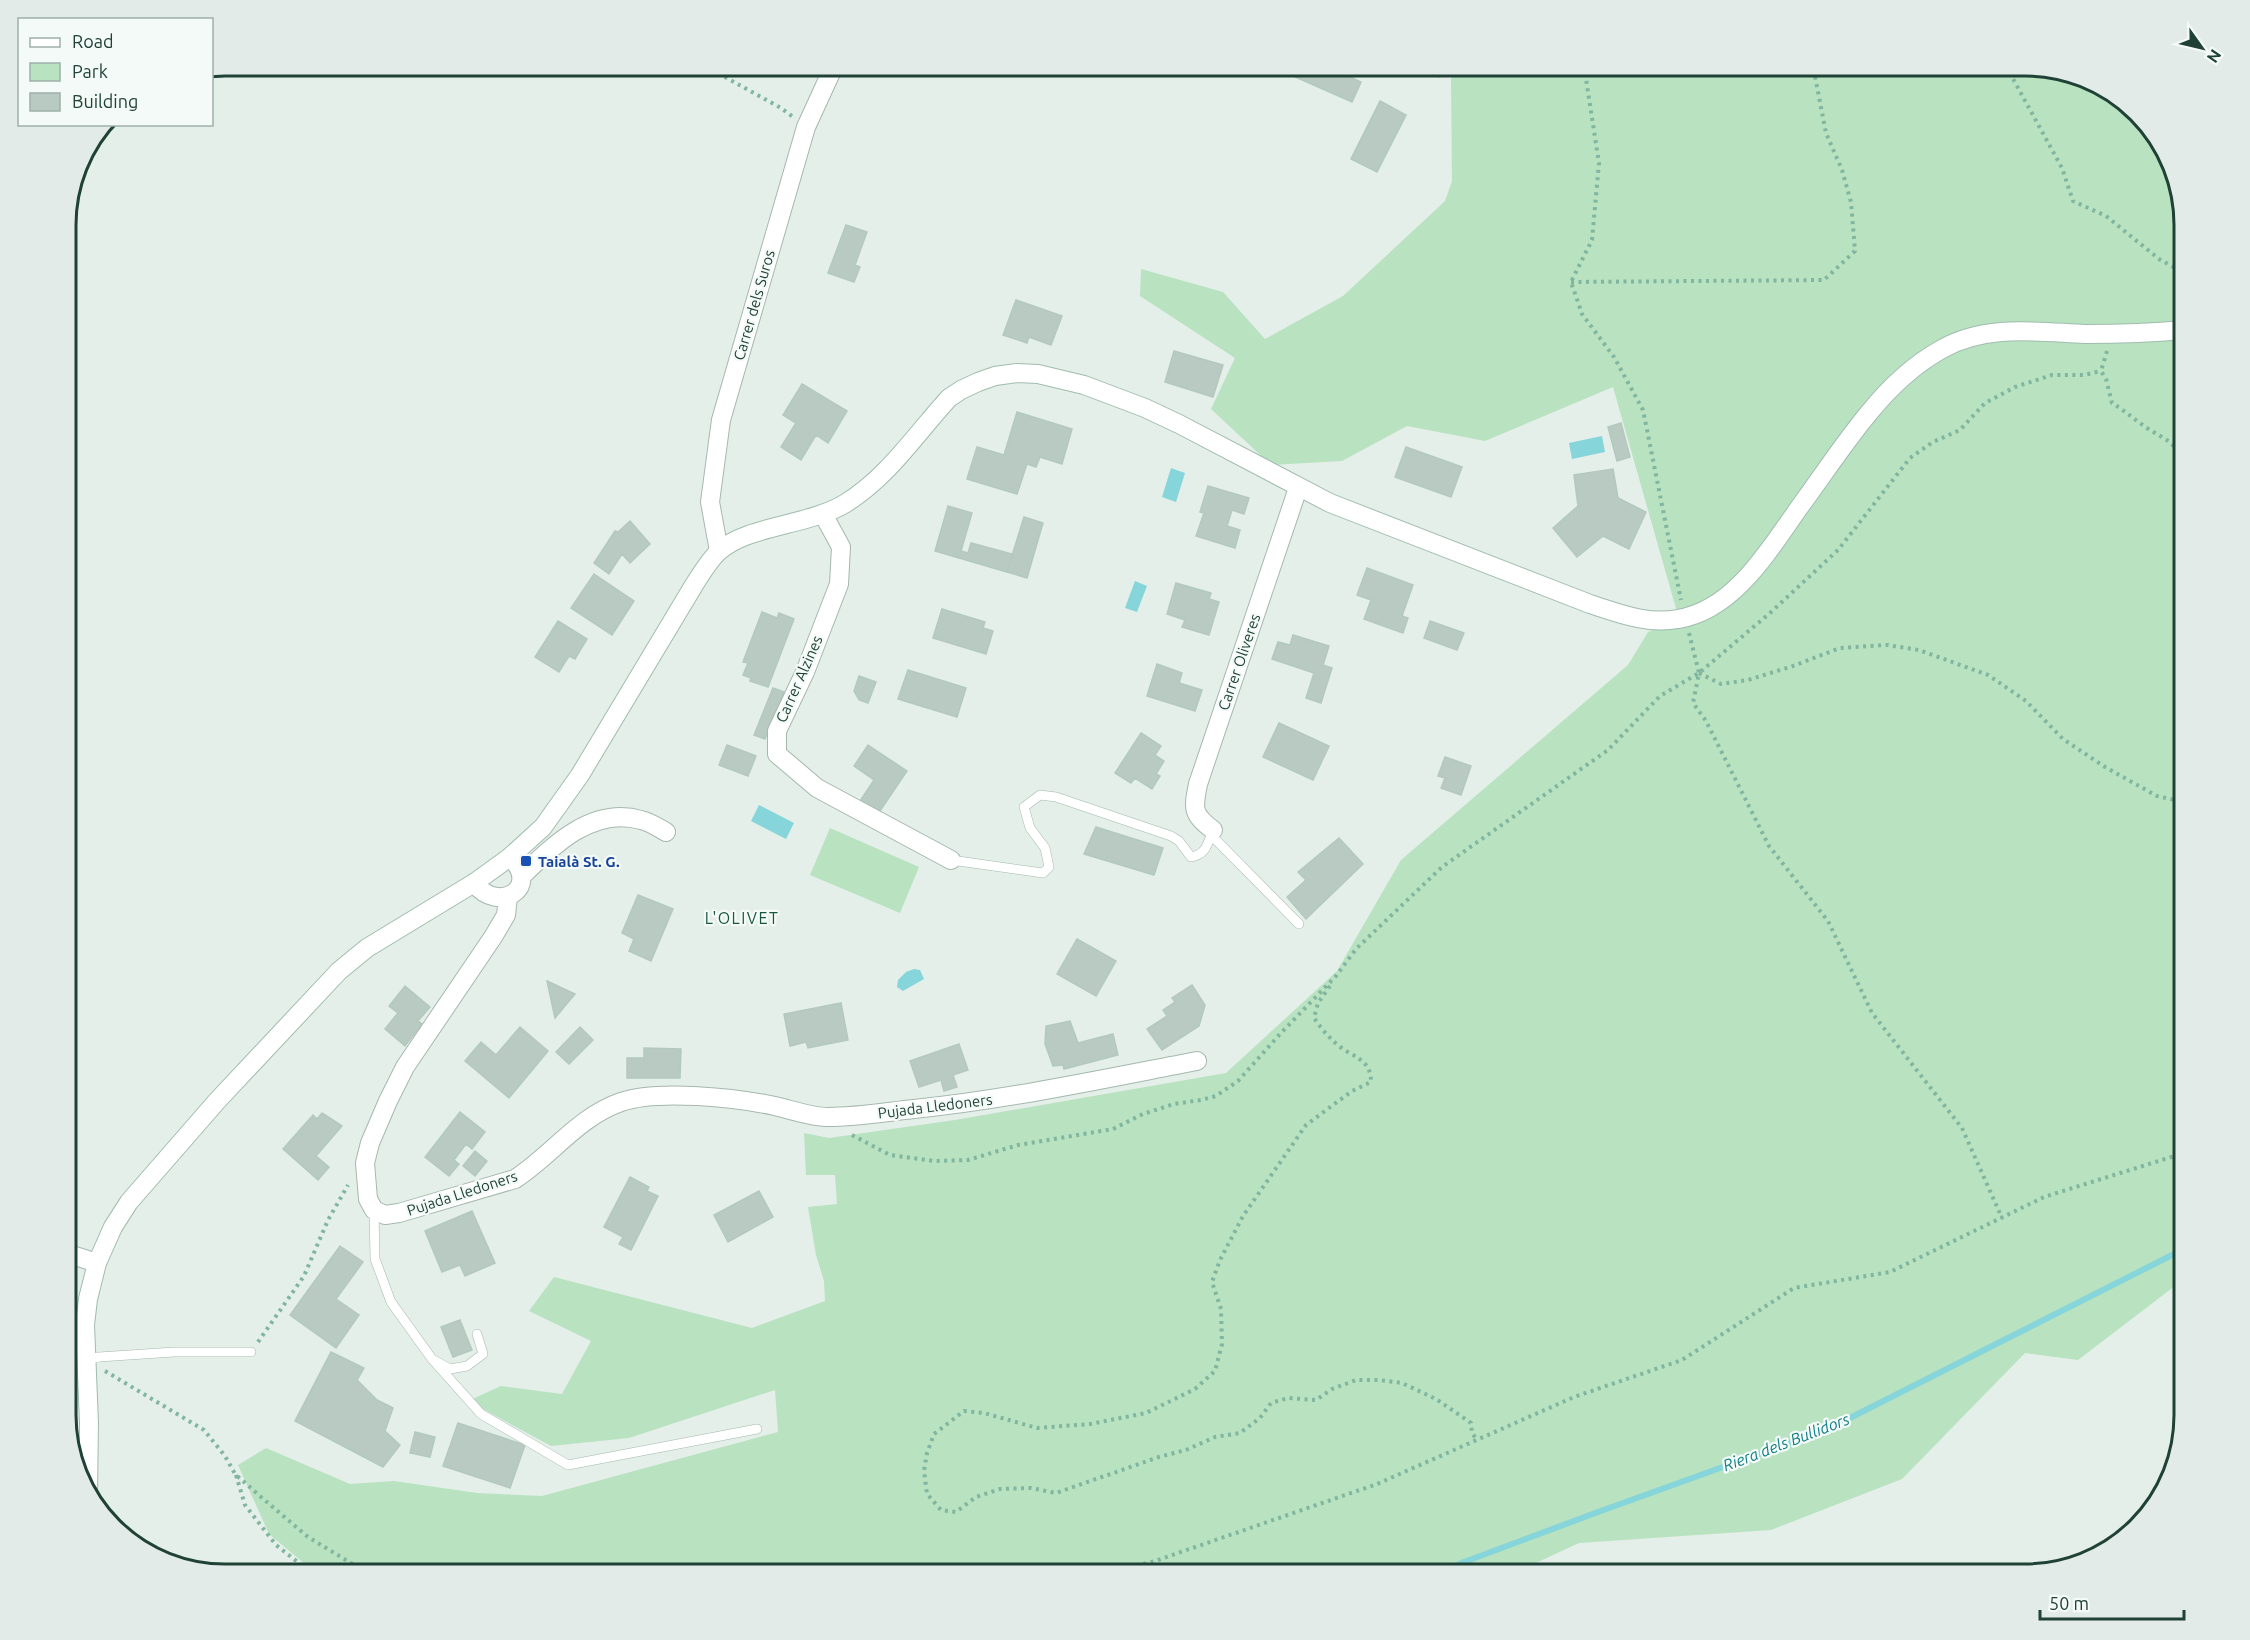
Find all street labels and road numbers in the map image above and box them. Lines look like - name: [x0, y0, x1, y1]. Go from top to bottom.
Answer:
- street label: Carrer dels Suros: [730, 248, 778, 362]
- street label: Carrer Oliveres: [1215, 612, 1263, 712]
- street label: Carrer Alzines: [772, 633, 826, 725]
- street label: Pujada Lledoners: [877, 1091, 993, 1121]
- street label: Pujada Lledoners: [405, 1167, 519, 1219]

